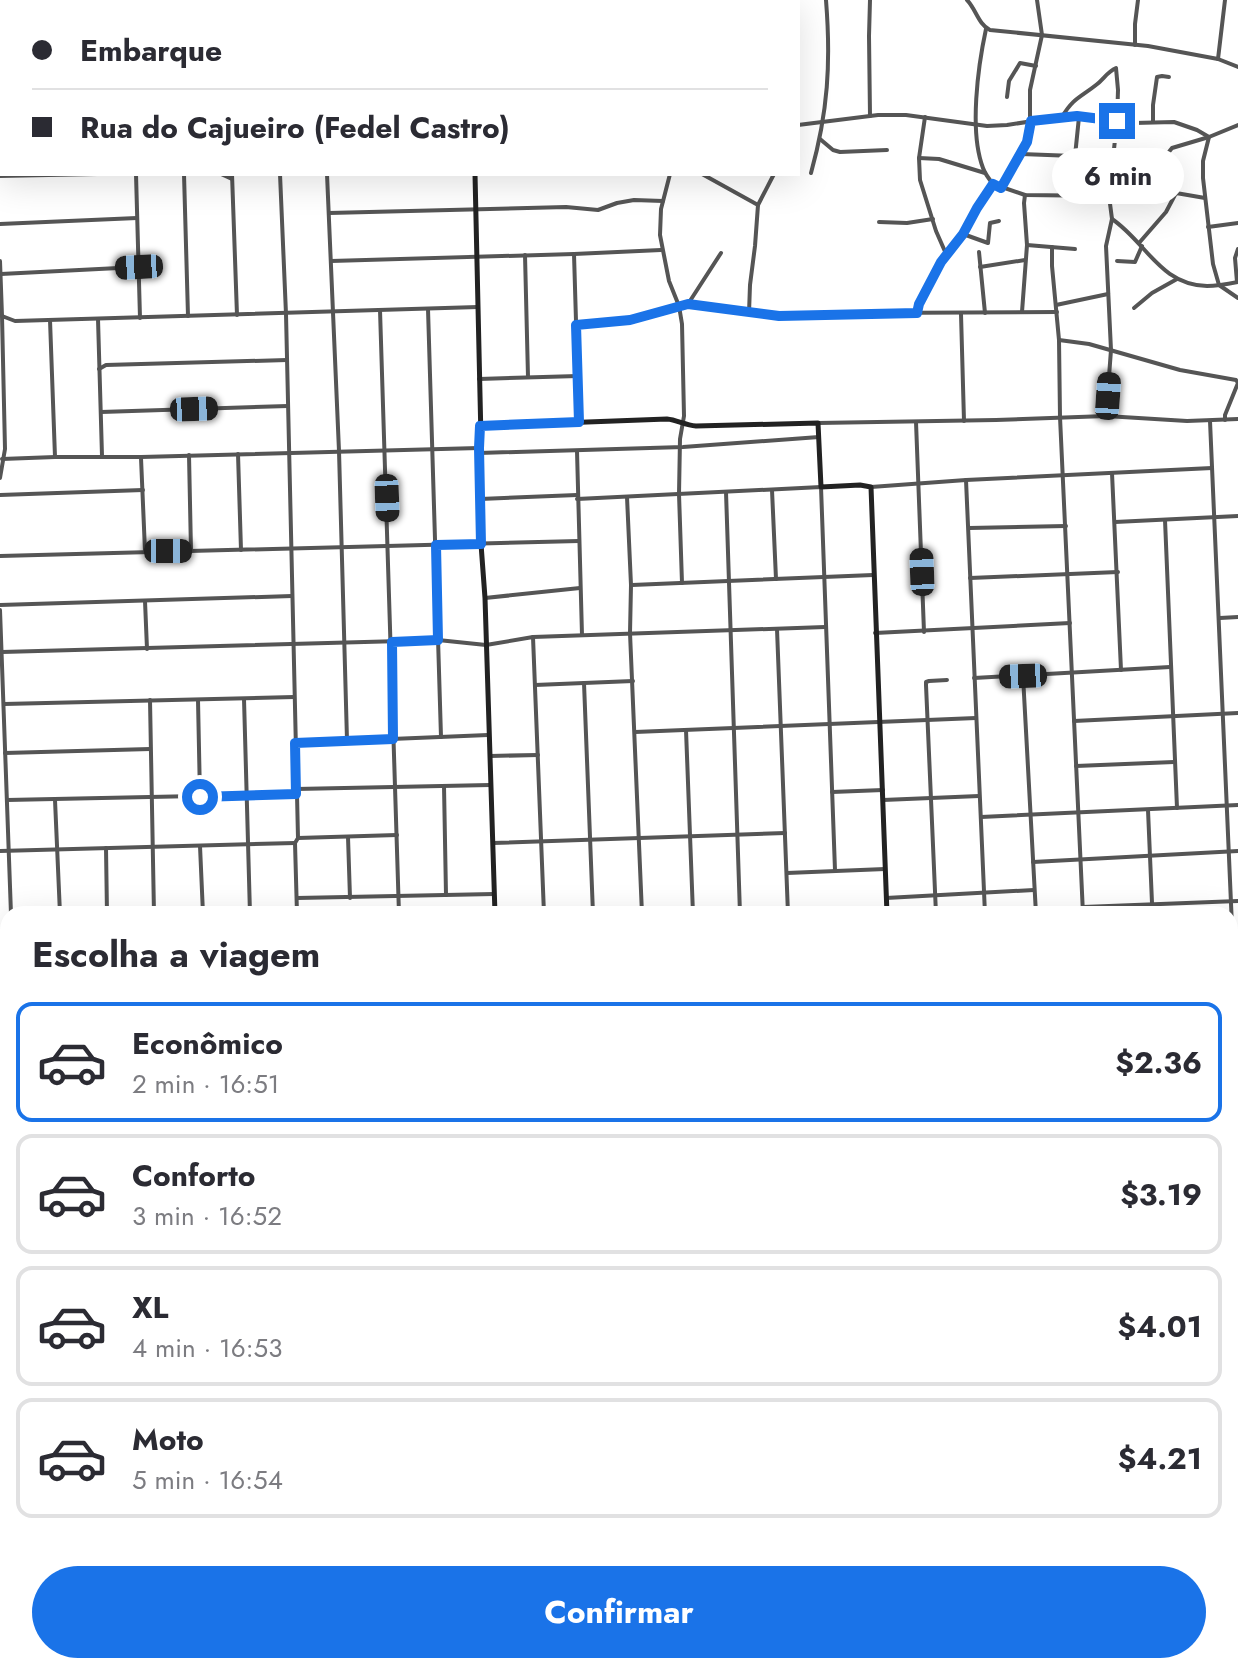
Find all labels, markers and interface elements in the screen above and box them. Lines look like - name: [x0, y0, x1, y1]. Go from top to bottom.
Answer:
- text: Embarque: [80, 29, 222, 72]
- route end: [1099, 103, 1135, 139]
- text: Rua do Cajueiro (Fedel Castro): [80, 106, 510, 149]
- callout: 6 min: [1051, 149, 1183, 205]
- text: 6 min: [1084, 157, 1152, 195]
- car: [114, 254, 164, 280]
- car: [1094, 371, 1122, 421]
- car: [170, 396, 218, 422]
- car: [374, 474, 400, 522]
- car: [144, 539, 192, 563]
- car: [909, 548, 935, 596]
- car: [999, 663, 1047, 689]
- route start: [182, 779, 218, 815]
- text: Escolha a viagem: [32, 928, 320, 980]
- text: Econômico: [132, 1022, 283, 1065]
- icon: car: [36, 1026, 108, 1098]
- text: $2.36: [1115, 1041, 1202, 1084]
- text: 2 min · 16:51: [132, 1065, 280, 1103]
- text: Conforto: [132, 1154, 256, 1197]
- icon: car: [36, 1158, 108, 1230]
- text: $3.19: [1120, 1173, 1202, 1216]
- text: 3 min · 16:52: [132, 1197, 282, 1235]
- text: XL: [132, 1286, 168, 1329]
- icon: car: [36, 1290, 108, 1362]
- text: $4.01: [1118, 1305, 1202, 1348]
- text: 4 min · 16:53: [132, 1329, 282, 1367]
- text: Moto: [132, 1418, 204, 1461]
- icon: car: [36, 1422, 108, 1494]
- text: $4.21: [1118, 1437, 1202, 1480]
- text: 5 min · 16:54: [132, 1461, 283, 1499]
- button: Confirmar: [32, 1566, 1206, 1658]

